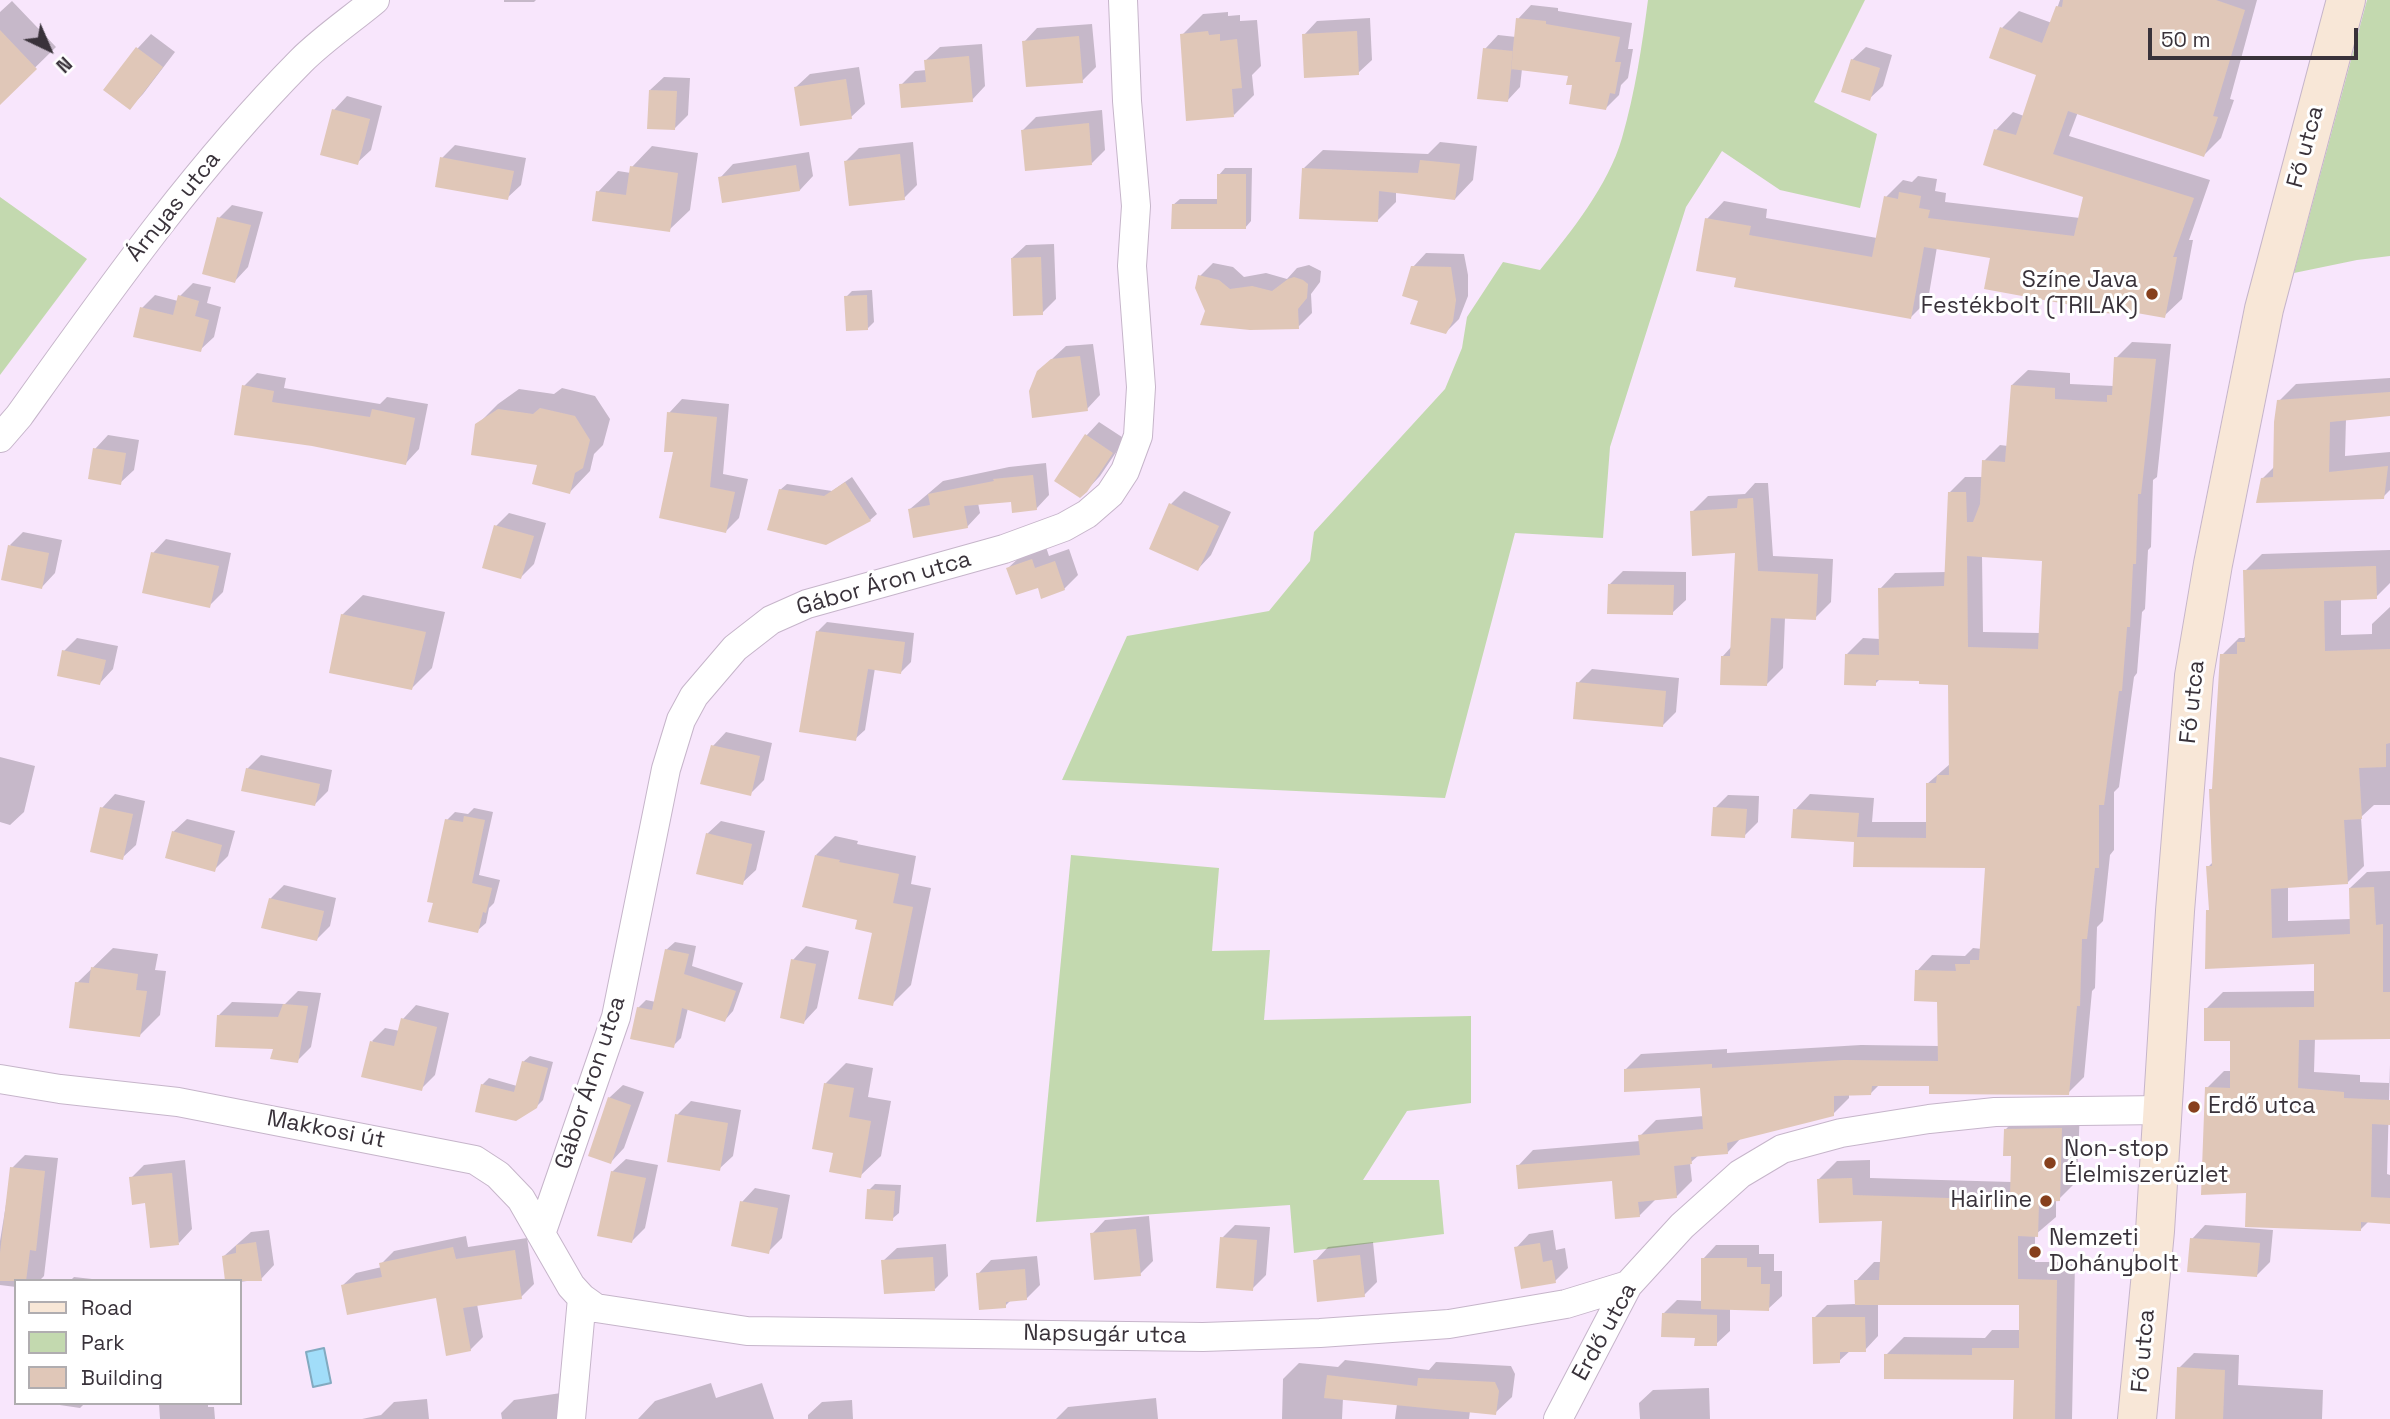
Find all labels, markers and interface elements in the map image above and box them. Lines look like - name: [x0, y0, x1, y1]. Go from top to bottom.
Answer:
- north arrow: [14, 14, 84, 84]
- scale bar: [2152, 14, 2362, 58]
- text: 50 m: [2161, 26, 2211, 53]
- text: N: [51, 51, 77, 78]
- street label: Fő utca: [2282, 103, 2330, 191]
- street label: Árnyas utca: [121, 146, 227, 268]
- place label: Színe Java Festékbolt (TRILAK): [1921, 267, 2138, 321]
- marker: Színe Java Festékbolt (TRILAK): [2144, 286, 2160, 302]
- street label: Gábor Áron utca: [794, 546, 974, 622]
- street label: Fő utca: [2175, 659, 2211, 745]
- street label: Gábor Áron utca: [550, 993, 632, 1173]
- place label: Erdő utca: [2208, 1093, 2315, 1121]
- marker: Erdő utca: [2186, 1099, 2202, 1115]
- street label: Makkosi út: [265, 1105, 387, 1155]
- place label: Non-stop Élelmiszerüzlet: [2064, 1136, 2229, 1190]
- marker: Non-stop Élelmiszerüzlet: [2042, 1155, 2058, 1171]
- place label: Hairline: [1950, 1187, 2032, 1215]
- marker: Hairline: [2038, 1193, 2054, 1209]
- place label: Nemzeti Dohánybolt: [2049, 1225, 2179, 1279]
- marker: Nemzeti Dohánybolt: [2027, 1244, 2043, 1260]
- street label: Erdő utca: [1567, 1278, 1643, 1386]
- legend: [14, 1279, 242, 1405]
- text: Road: [81, 1294, 133, 1321]
- street label: Fő utca: [2127, 1308, 2161, 1394]
- street label: Napsugár utca: [1023, 1320, 1187, 1350]
- text: Park: [81, 1329, 125, 1356]
- text: Building: [81, 1364, 163, 1391]

